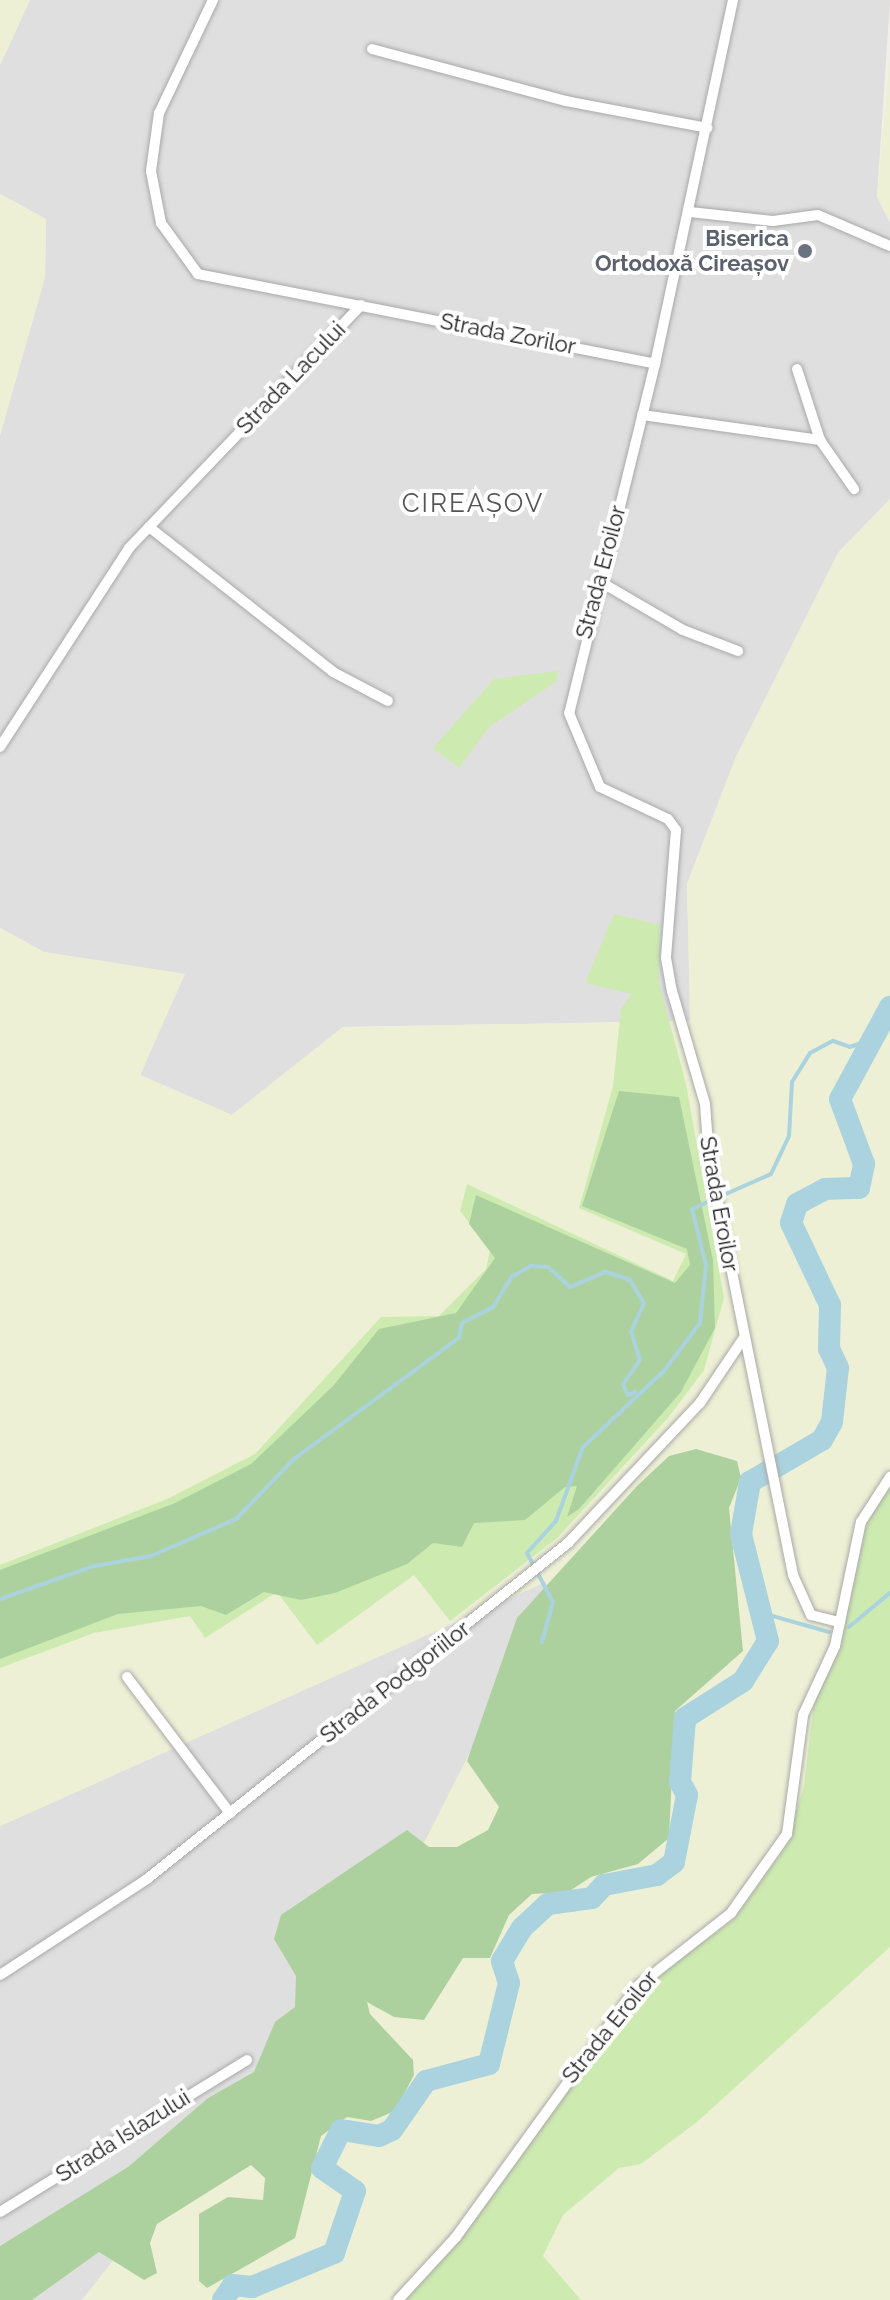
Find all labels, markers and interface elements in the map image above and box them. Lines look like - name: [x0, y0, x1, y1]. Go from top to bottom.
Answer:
- place label: Biserica Ortodoxă Cireașov: [595, 225, 789, 276]
- marker: Biserica Ortodoxă Cireașov: [796, 242, 814, 260]
- street label: Strada Zorilor: [438, 308, 578, 360]
- street label: Strada Lacului: [231, 317, 351, 439]
- district label: CIREAȘOV: [402, 488, 544, 520]
- street label: Strada Eroilor: [571, 503, 631, 641]
- street label: Strada Eroilor: [694, 1134, 744, 1274]
- street label: Strada Podgoriilor: [315, 1615, 475, 1749]
- street label: Strada Eroilor: [557, 1966, 663, 2088]
- street label: Strada Islazului: [51, 2084, 195, 2188]

